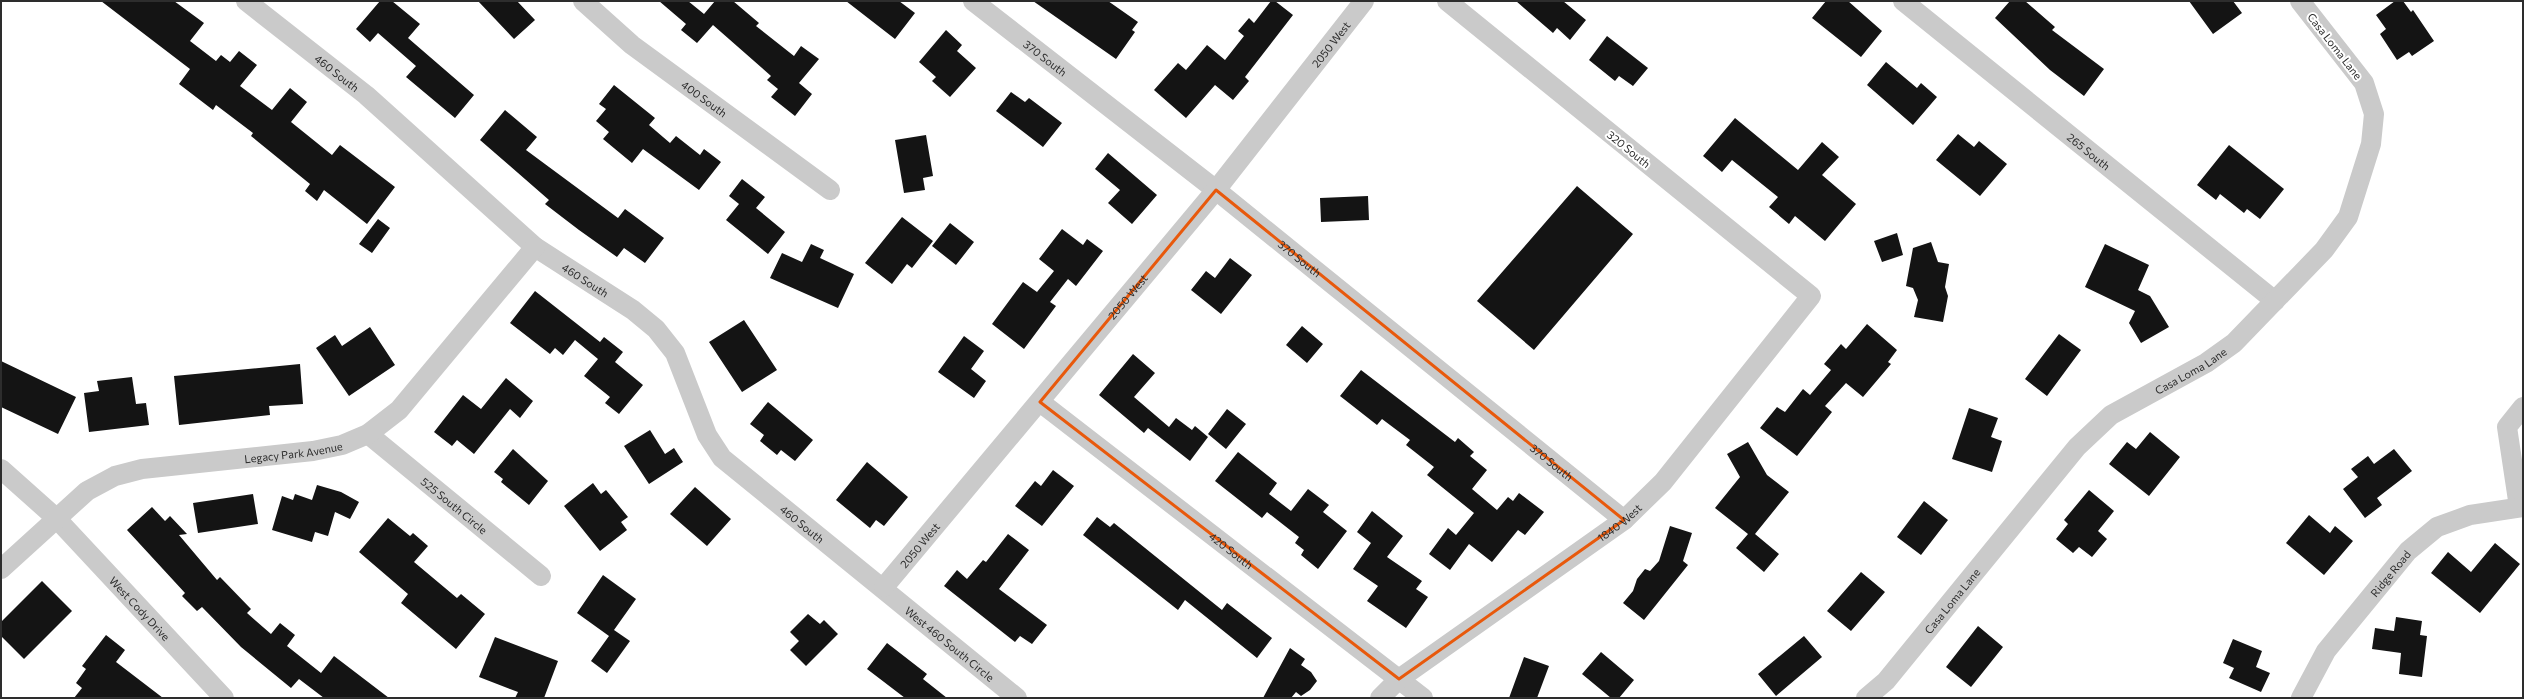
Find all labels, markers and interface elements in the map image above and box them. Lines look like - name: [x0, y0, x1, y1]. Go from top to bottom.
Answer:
- street label: Casa Loma Lane: [2305, 10, 2365, 82]
- street label: 2050 West: [1308, 18, 1353, 69]
- street label: 370 South: [1021, 37, 1070, 78]
- street label: 460 South: [313, 51, 362, 94]
- street label: 400 South: [679, 77, 730, 119]
- street label: 320 South: [1605, 128, 1653, 170]
- street label: 265 South: [2065, 130, 2113, 172]
- street label: 370 South: [1276, 237, 1324, 279]
- street label: 460 South: [560, 260, 611, 299]
- street label: 2050 West: [1105, 271, 1150, 321]
- street label: Casa Loma Lane: [2152, 344, 2229, 396]
- street label: Legacy Park Avenue: [244, 439, 344, 465]
- street label: 370 South: [1528, 441, 1576, 483]
- street label: 525 South Circle: [419, 474, 490, 536]
- street label: 1840 West: [1594, 500, 1644, 544]
- street label: 460 South: [778, 502, 827, 545]
- street label: 2050 West: [897, 519, 942, 570]
- street label: 420 South: [1207, 529, 1256, 571]
- street label: Ridge Road: [2367, 547, 2413, 599]
- street label: Casa Loma Lane: [1921, 565, 1982, 636]
- street label: West Cody Drive: [107, 573, 173, 643]
- street label: West 460 South Circle: [903, 603, 997, 684]

